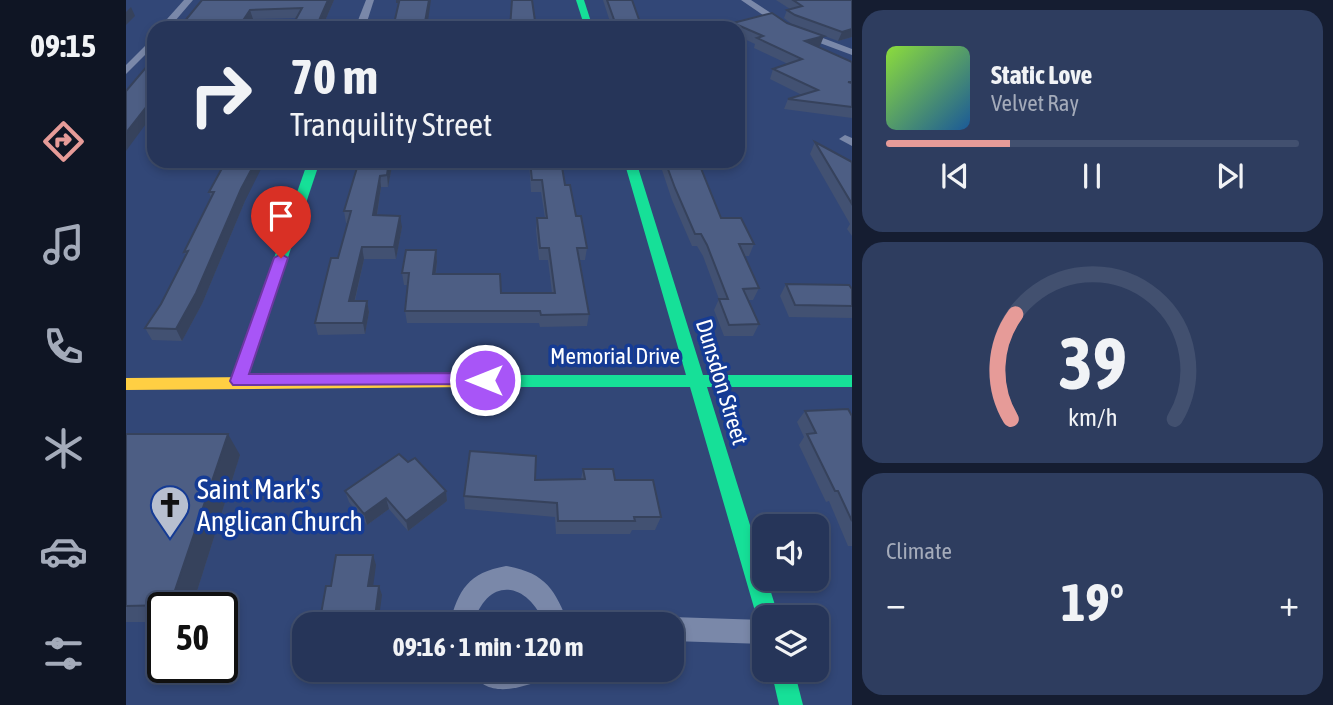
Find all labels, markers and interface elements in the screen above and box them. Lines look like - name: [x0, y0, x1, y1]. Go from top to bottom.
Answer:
- text: 09:15: [30, 27, 96, 64]
- text: 70 m: [290, 48, 378, 104]
- icon: right: [175, 49, 266, 140]
- text: Static Love: [991, 60, 1092, 90]
- text: Velvet Ray: [991, 90, 1079, 116]
- text: Tranquility Street: [290, 106, 492, 143]
- icon: directions: [39, 117, 88, 166]
- icon: previous: [936, 157, 974, 195]
- icon: pause: [1073, 157, 1111, 195]
- icon: next: [1211, 157, 1249, 195]
- pin: [251, 186, 311, 258]
- icon: arrive: [262, 197, 300, 235]
- icon: music: [39, 220, 88, 269]
- street label: Dunsdon Street: [691, 316, 753, 448]
- text: 39: [1058, 321, 1127, 404]
- icon: phone: [39, 322, 88, 371]
- position arrow: [448, 343, 522, 417]
- street label: Memorial Drive: [550, 343, 680, 369]
- text: km/h: [1068, 402, 1117, 430]
- icon: climate: [39, 424, 88, 473]
- place label: Saint Mark's Anglican Church: [197, 473, 363, 537]
- church icon: Saint Mark's Anglican Church: [149, 484, 191, 539]
- map controls: [752, 514, 829, 682]
- button: sound: [752, 514, 829, 591]
- icon: car: [39, 527, 88, 576]
- text: Climate: [886, 538, 952, 564]
- text: 19°: [1061, 572, 1124, 632]
- text: −: [886, 581, 906, 624]
- text: +: [1279, 581, 1299, 624]
- speed limit sign: 50: [147, 592, 238, 683]
- button: layers: [752, 605, 829, 682]
- icon: filters: [39, 629, 88, 678]
- text: 09:16 · 1 min · 120 m: [393, 632, 583, 662]

